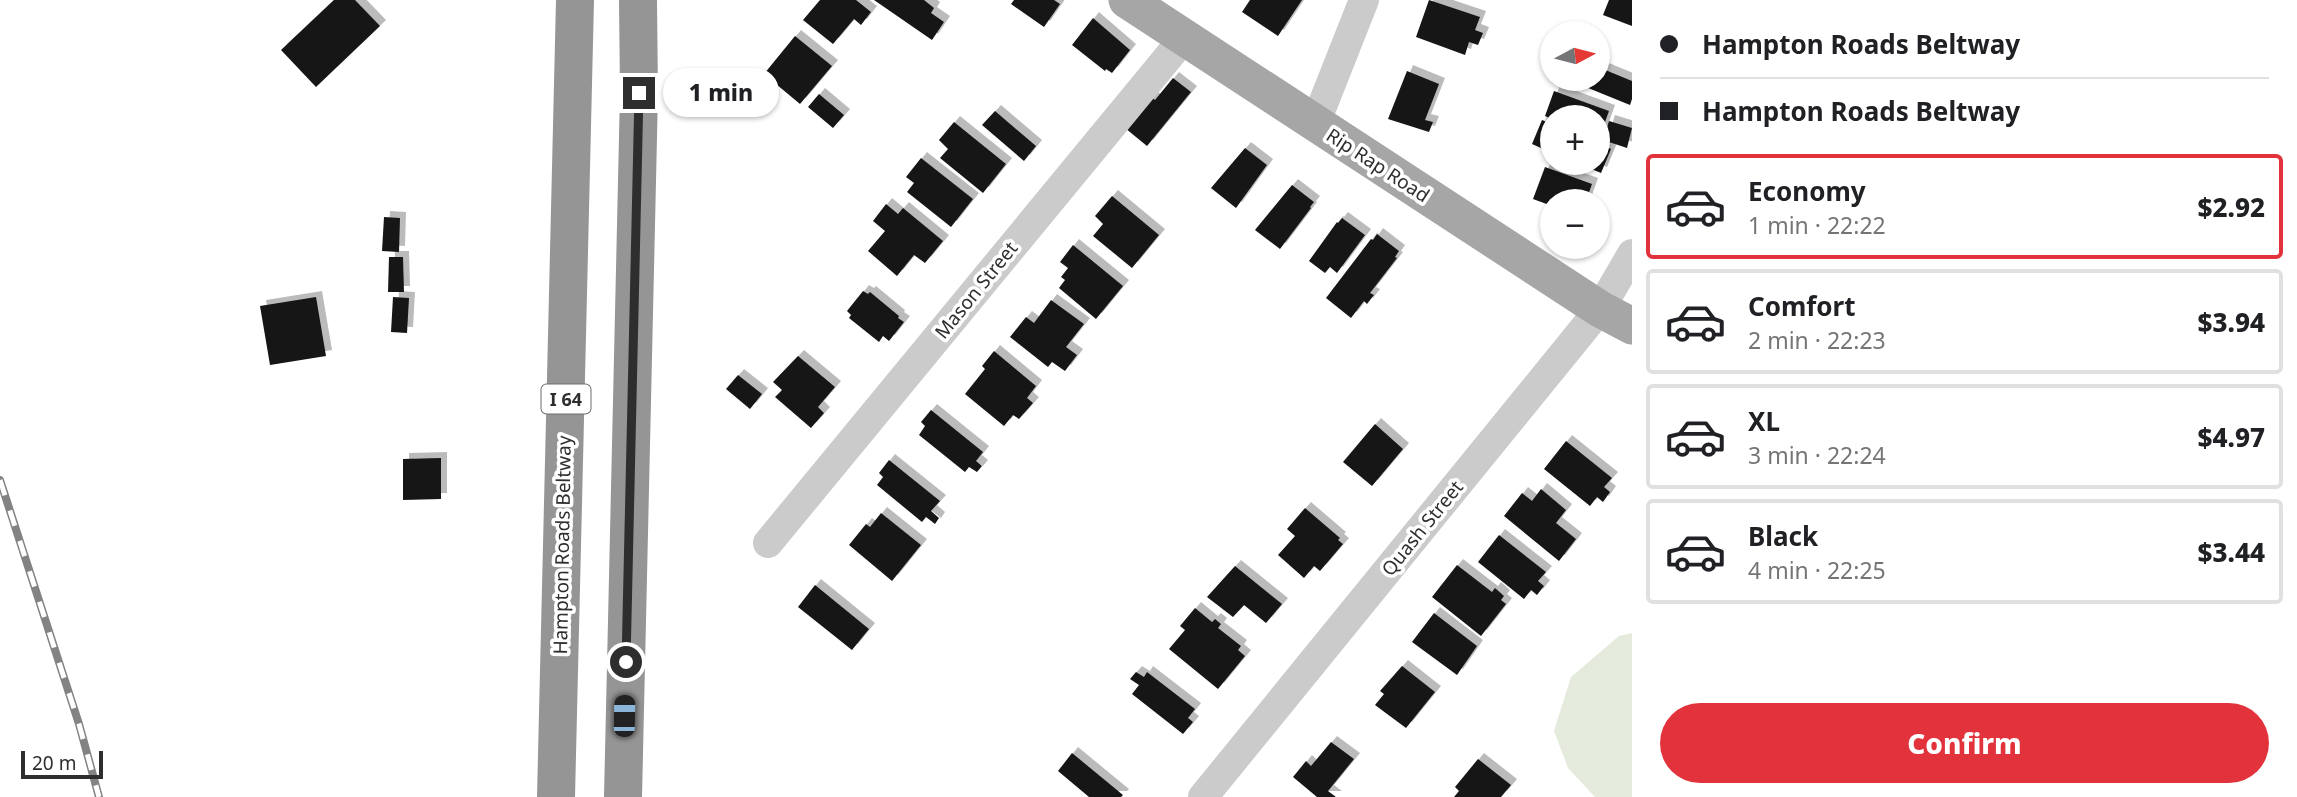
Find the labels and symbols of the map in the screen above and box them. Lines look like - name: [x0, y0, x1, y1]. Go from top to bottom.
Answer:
- north arrow: [1540, 21, 1610, 91]
- callout: 1 min: [664, 68, 779, 118]
- route end: [623, 77, 655, 109]
- street label: Rip Rap Road: [1321, 122, 1435, 208]
- street label: Mason Street: [929, 236, 1023, 344]
- road number: I 64: [542, 384, 590, 414]
- street label: Hampton Roads Beltway: [547, 435, 577, 655]
- street label: Quash Street: [1375, 475, 1469, 581]
- route start: [610, 646, 642, 678]
- car: [614, 695, 635, 737]
- scale bar: [21, 748, 103, 780]

